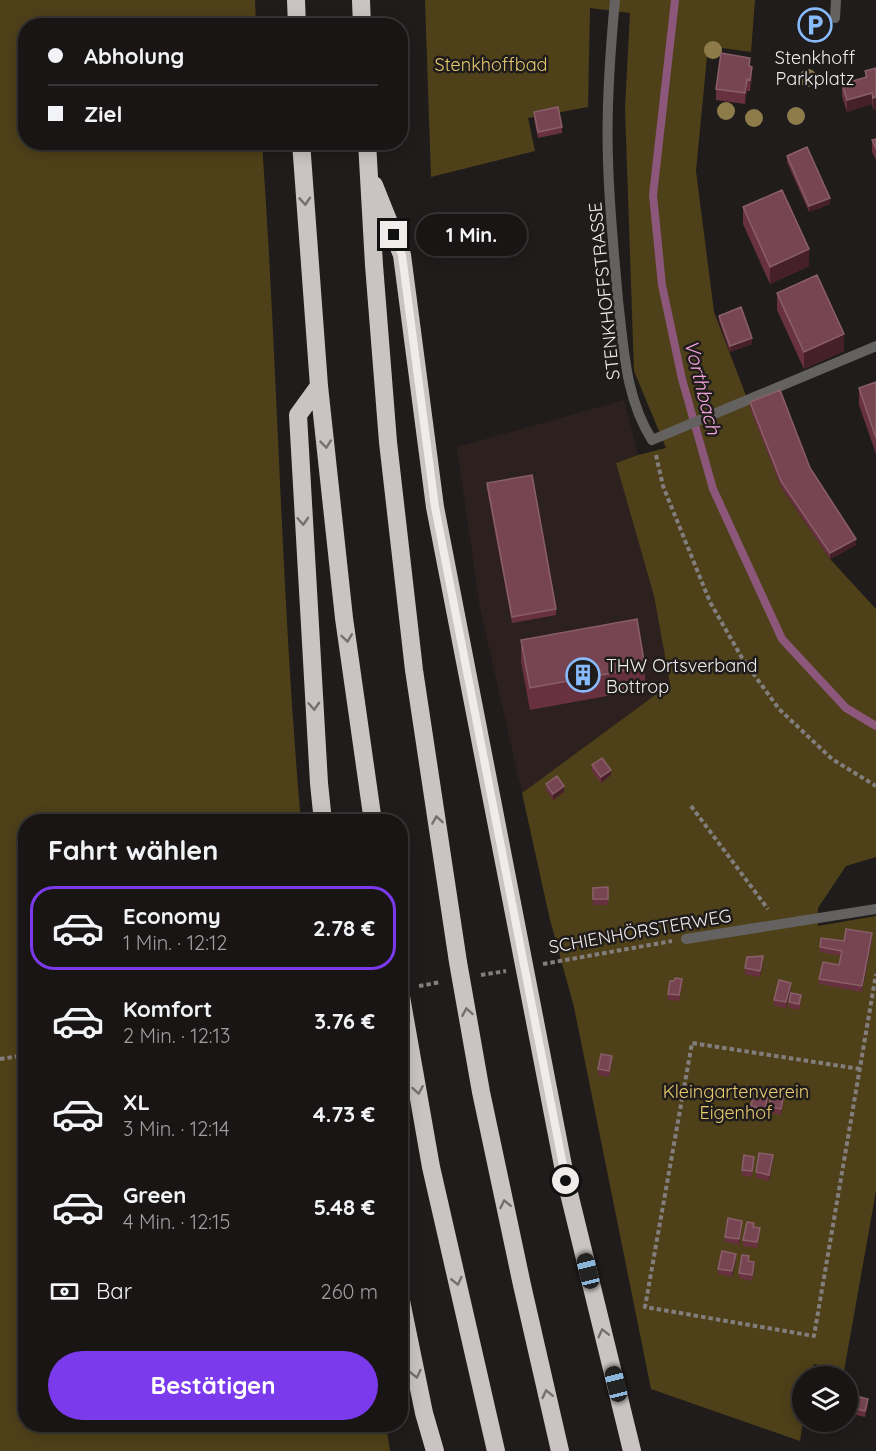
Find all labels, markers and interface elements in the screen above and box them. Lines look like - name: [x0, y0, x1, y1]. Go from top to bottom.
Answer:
- parking icon: Stenkhoff Parkplatz: [797, 7, 833, 43]
- text: Abholung: [84, 42, 184, 70]
- place label: Stenkhoff Parkplatz: [775, 46, 855, 90]
- park label: Stenkhoffbad: [434, 53, 548, 76]
- text: Ziel: [84, 100, 122, 128]
- one-way arrow: [298, 196, 311, 205]
- street label: STENKHOFFSTRASSE: [583, 201, 625, 381]
- callout: 1 Min.: [415, 214, 526, 256]
- route end: [380, 221, 407, 248]
- text: 1 Min.: [446, 222, 497, 247]
- water label: Vorthbach: [679, 337, 727, 438]
- one-way arrow: [319, 440, 332, 449]
- one-way arrow: [297, 517, 310, 526]
- one-way arrow: [341, 633, 353, 643]
- place label: THW Ortsverband Bottrop: [606, 654, 757, 698]
- building icon: THW Ortsverband Bottrop: [565, 657, 601, 693]
- one-way arrow: [307, 701, 320, 710]
- one-way arrow: [432, 815, 444, 824]
- text: Fahrt wählen: [48, 833, 218, 867]
- icon: car: [51, 901, 105, 955]
- text: Economy: [123, 902, 221, 930]
- street label: SCHIENHÖRSTERWEG: [547, 904, 733, 958]
- text: 2.78 €: [313, 914, 375, 942]
- text: 1 Min. · 12:12: [123, 930, 227, 955]
- icon: car: [51, 994, 105, 1048]
- text: Komfort: [123, 995, 212, 1023]
- text: 3.76 €: [314, 1007, 375, 1035]
- one-way arrow: [461, 1008, 474, 1018]
- text: 2 Min. · 12:13: [123, 1023, 230, 1048]
- park label: Kleingartenverein Eigenhof: [663, 1080, 809, 1124]
- one-way arrow: [411, 1085, 424, 1095]
- icon: car: [51, 1087, 105, 1141]
- text: XL: [123, 1088, 150, 1116]
- text: 4.73 €: [313, 1100, 375, 1128]
- text: 3 Min. · 12:14: [123, 1116, 230, 1141]
- route start: [552, 1167, 579, 1194]
- icon: car: [51, 1180, 105, 1234]
- text: Green: [123, 1181, 186, 1209]
- text: 5.48 €: [313, 1193, 375, 1221]
- one-way arrow: [499, 1199, 512, 1209]
- text: 4 Min. · 12:15: [123, 1209, 230, 1234]
- car: [575, 1251, 601, 1291]
- icon: cash: [48, 1275, 81, 1308]
- one-way arrow: [450, 1276, 463, 1286]
- text: Bar: [96, 1277, 132, 1305]
- text: 260 m: [321, 1279, 378, 1304]
- one-way arrow: [598, 1328, 611, 1338]
- button: Bestätigen: [48, 1351, 378, 1420]
- car: [603, 1364, 629, 1404]
- map controls: [792, 1366, 858, 1432]
- button: layers: [792, 1366, 858, 1432]
- one-way arrow: [409, 1369, 422, 1379]
- one-way arrow: [542, 1389, 555, 1399]

